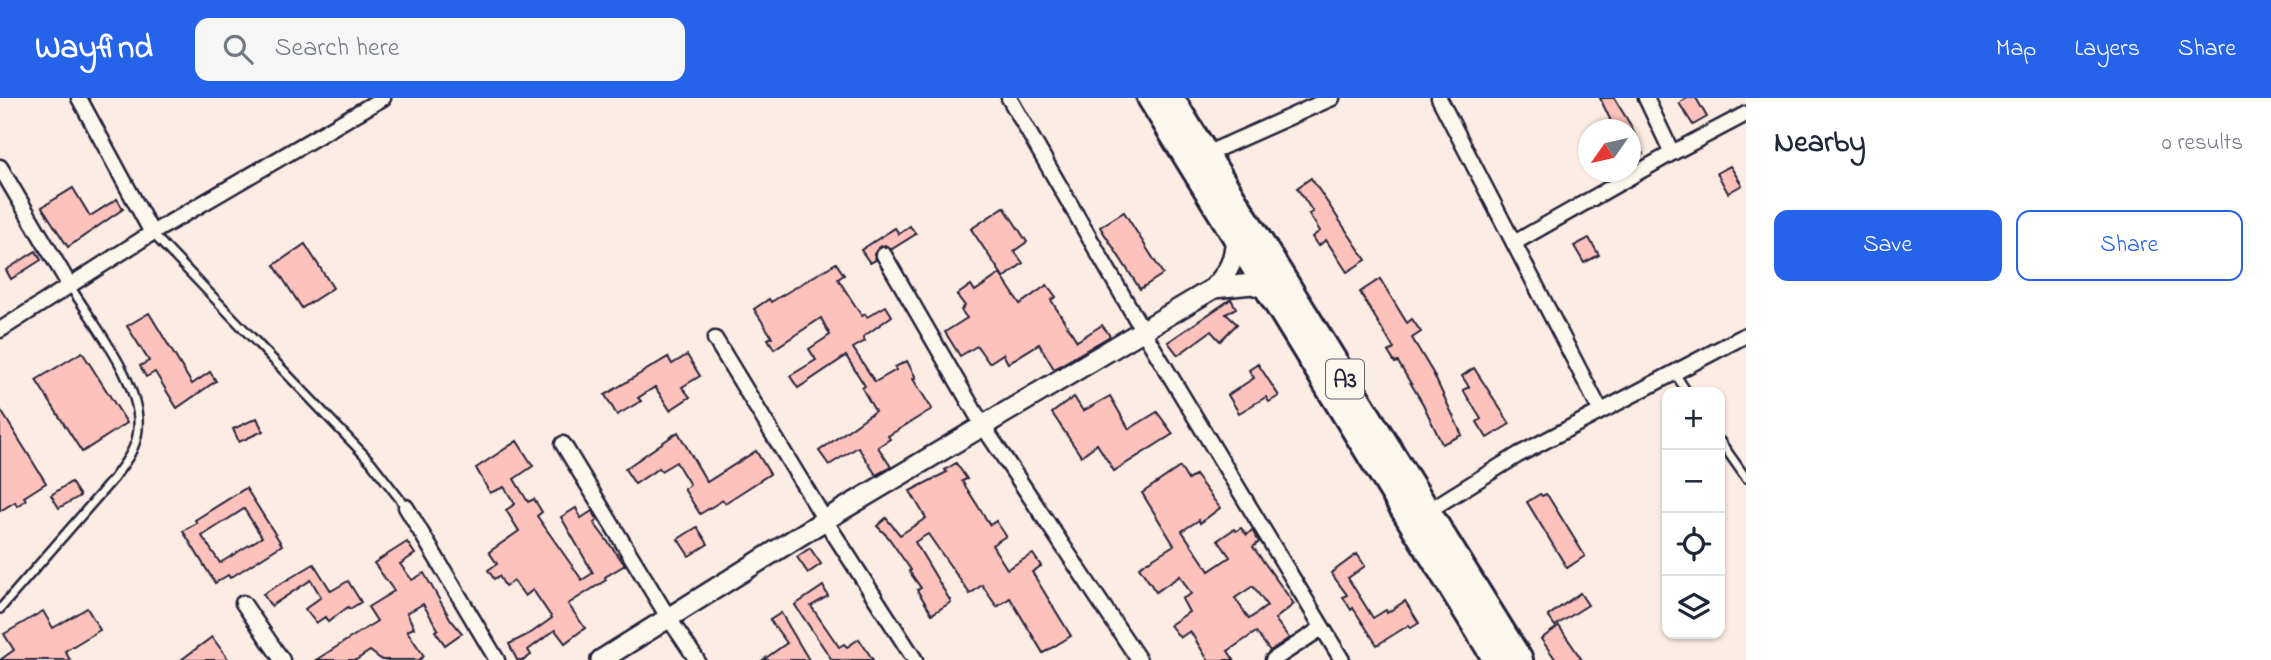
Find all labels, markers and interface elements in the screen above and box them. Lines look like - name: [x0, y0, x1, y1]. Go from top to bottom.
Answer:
- search box: [195, 18, 685, 81]
- text: Wayfind: [35, 25, 153, 73]
- icon: search: [219, 30, 257, 68]
- text: Search here: [275, 30, 399, 68]
- text: Map: [1996, 32, 2036, 67]
- text: Layers: [2074, 32, 2140, 67]
- text: Share: [2178, 32, 2236, 67]
- north arrow: [1578, 119, 1641, 182]
- text: Nearby: [1774, 122, 1866, 166]
- text: 0 results: [2162, 127, 2243, 160]
- button: Save: [1774, 210, 2002, 281]
- button: Share: [2016, 210, 2243, 281]
- road number: A3: [1326, 360, 1364, 398]
- map controls: [1662, 387, 1725, 639]
- button: +: [1662, 387, 1725, 450]
- button: −: [1662, 450, 1725, 513]
- button: locate: [1662, 513, 1725, 576]
- button: layers: [1662, 576, 1725, 639]

